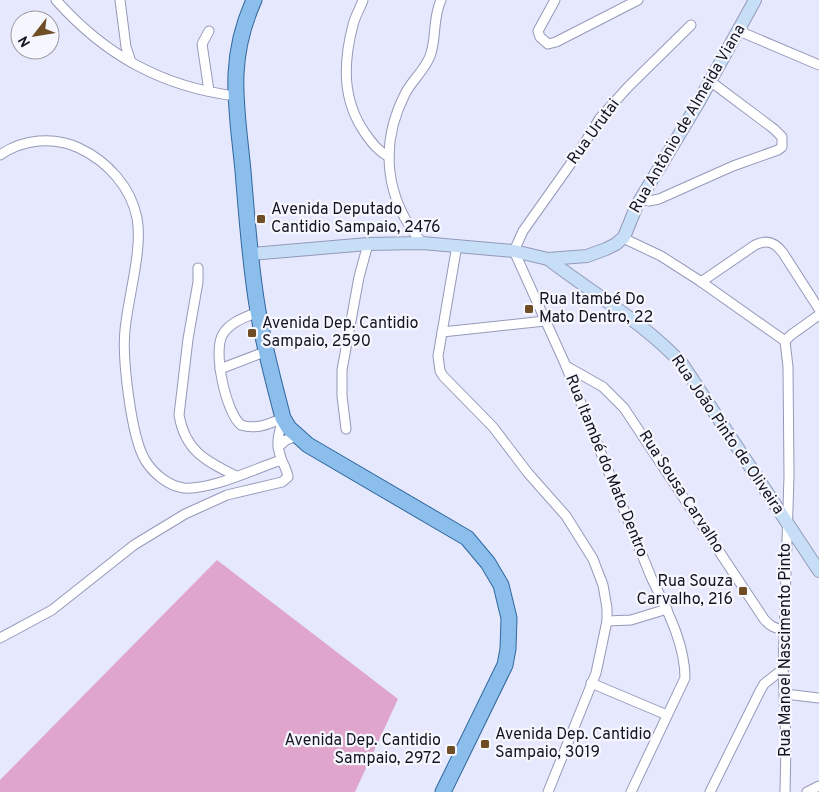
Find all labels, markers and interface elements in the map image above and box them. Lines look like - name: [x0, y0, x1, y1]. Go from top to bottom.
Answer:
- north arrow: [10, 10, 60, 60]
- street label: Rua Antônio de Almeida Viana: [626, 21, 750, 217]
- text: N: [15, 32, 35, 50]
- street label: Rua Urutai: [564, 95, 624, 169]
- place label: Avenida Deputado Cantidio Sampaio, 2476: [271, 200, 441, 238]
- marker: Avenida Deputado Cantidio Sampaio, 2476: [255, 213, 267, 225]
- place label: Rua Itambé Do Mato Dentro, 22: [539, 290, 653, 328]
- marker: Rua Itambé Do Mato Dentro, 22: [523, 303, 535, 315]
- place label: Avenida Dep. Cantidio Sampaio, 2590: [262, 314, 419, 352]
- marker: Avenida Dep. Cantidio Sampaio, 2590: [246, 327, 258, 339]
- street label: Rua João Pinto de Oliveira: [666, 351, 788, 519]
- street label: Rua Itambé do Mato Dentro: [560, 372, 652, 560]
- street label: Rua Sousa Carvalho: [634, 427, 728, 557]
- street label: Rua Manoel Nascimento Pinto: [776, 543, 796, 757]
- place label: Rua Souza Carvalho, 216: [637, 572, 733, 610]
- marker: Rua Souza Carvalho, 216: [737, 585, 749, 597]
- place label: Avenida Dep. Cantidio Sampaio, 3019: [495, 725, 652, 763]
- place label: Avenida Dep. Cantidio Sampaio, 2972: [284, 731, 441, 769]
- marker: Avenida Dep. Cantidio Sampaio, 3019: [479, 738, 491, 750]
- marker: Avenida Dep. Cantidio Sampaio, 2972: [445, 744, 457, 756]

